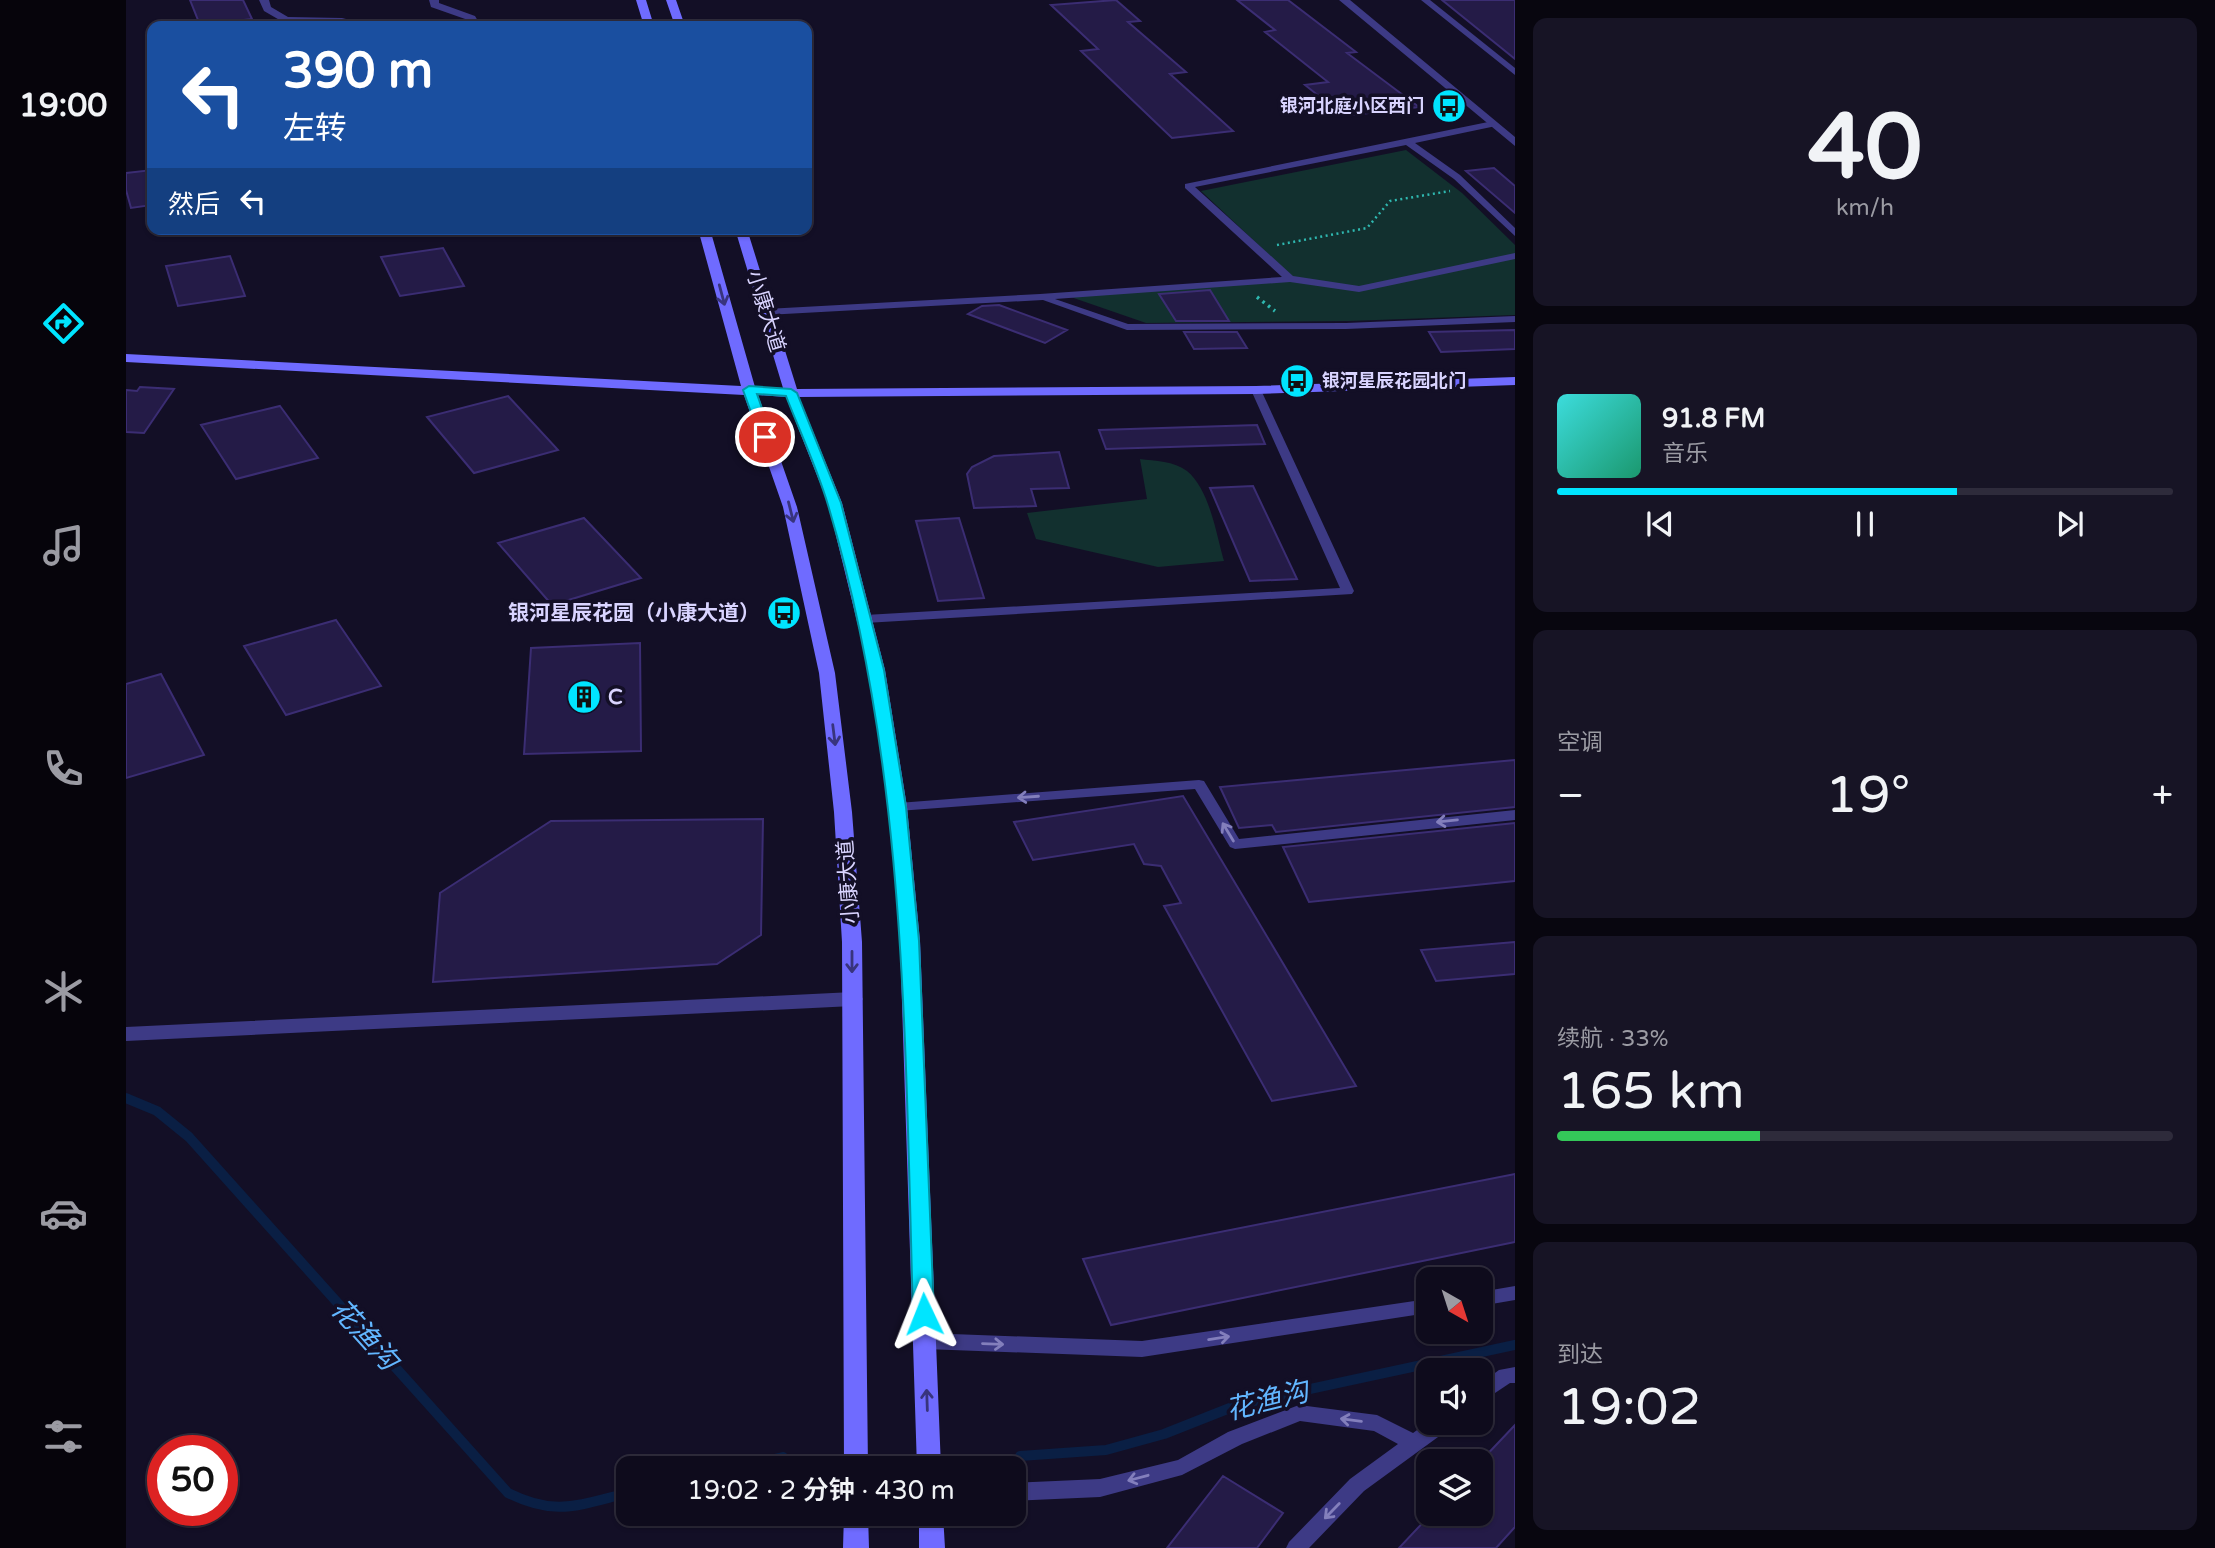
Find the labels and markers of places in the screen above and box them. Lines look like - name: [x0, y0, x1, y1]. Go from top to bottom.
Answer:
- bus stop icon: 银河北庭小区西门: [1430, 87, 1468, 125]
- place label: 银河北庭小区西门: [1280, 95, 1424, 117]
- bus stop icon: 银河星辰花园北门: [1278, 362, 1316, 400]
- place label: 银河星辰花园北门: [1322, 370, 1466, 392]
- pin: [735, 407, 795, 467]
- bus stop icon: 银河星辰花园（小康大道）: [765, 594, 803, 632]
- place label: 银河星辰花园（小康大道）: [508, 601, 760, 626]
- building icon: C: [565, 678, 603, 716]
- place label: C: [608, 685, 623, 710]

